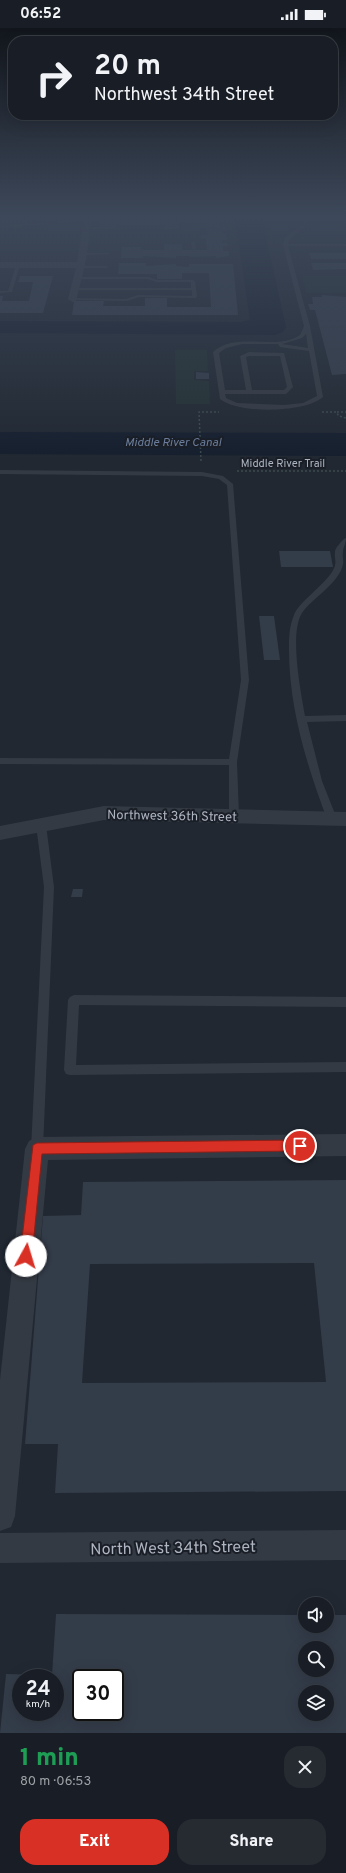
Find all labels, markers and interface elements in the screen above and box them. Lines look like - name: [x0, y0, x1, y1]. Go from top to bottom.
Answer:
- text: 06:52: [20, 5, 61, 24]
- text: 20 m: [94, 49, 161, 85]
- icon: right: [28, 52, 80, 104]
- text: Northwest 34th Street: [94, 84, 274, 107]
- water label: Middle River Canal: [125, 435, 222, 451]
- street label: Middle River Trail: [241, 457, 325, 471]
- street label: Northwest 36th Street: [107, 808, 237, 826]
- pin: [283, 1129, 317, 1163]
- icon: arrive: [289, 1135, 311, 1157]
- position arrow: [5, 1235, 47, 1277]
- street label: North West 34th Street: [90, 1538, 256, 1560]
- map controls: [298, 1597, 334, 1721]
- button: sound: [298, 1597, 334, 1633]
- button: search: [298, 1641, 334, 1677]
- speed limit sign: 30: [72, 1669, 124, 1721]
- text: 24: [25, 1677, 51, 1703]
- button: layers: [298, 1685, 334, 1721]
- text: km/h: [26, 1698, 50, 1711]
- text: 1 min: [20, 1744, 79, 1774]
- button: close: [284, 1746, 326, 1788]
- text: 80 m · 06:53: [20, 1774, 91, 1790]
- button: Exit: [20, 1819, 169, 1865]
- button: Share: [177, 1819, 326, 1865]

